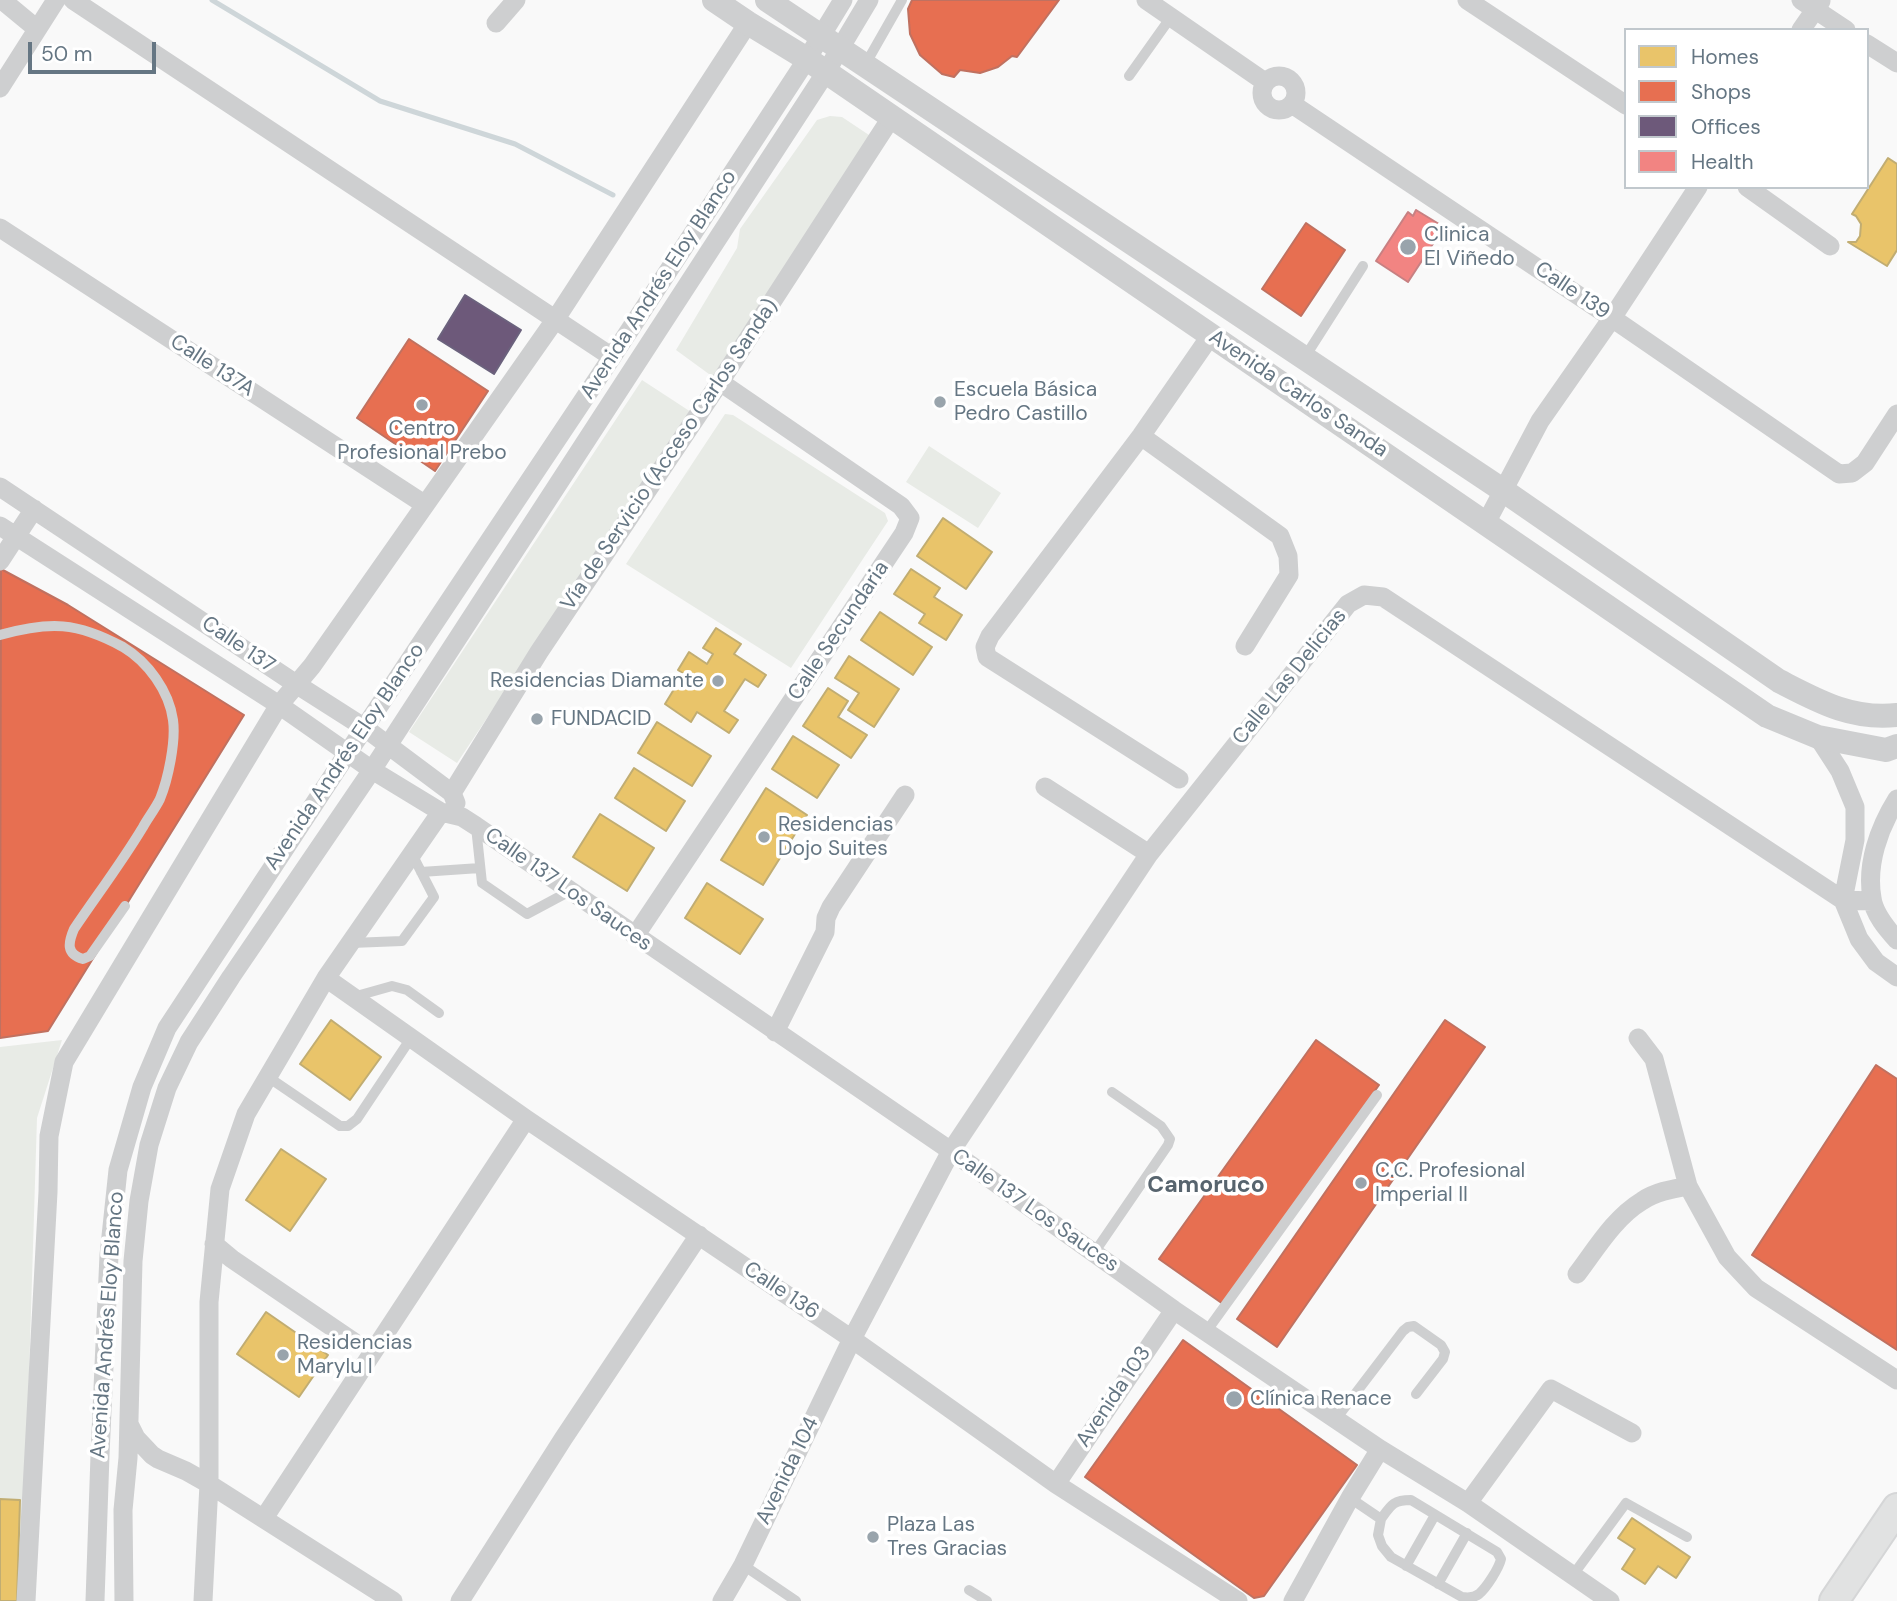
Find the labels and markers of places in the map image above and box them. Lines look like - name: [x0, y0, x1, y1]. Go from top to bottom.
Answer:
- place label: Clinica El Viñedo: [1424, 222, 1515, 272]
- marker: Clinica El Viñedo: [1398, 237, 1418, 257]
- place label: Escuela Básica Pedro Castillo: [954, 377, 1097, 427]
- marker: Escuela Básica Pedro Castillo: [932, 394, 948, 410]
- marker: Centro Profesional Prebo: [414, 397, 430, 413]
- place label: Centro Profesional Prebo: [337, 416, 507, 466]
- place label: Residencias Diamante: [490, 668, 704, 694]
- marker: Residencias Diamante: [710, 673, 726, 689]
- place label: FUNDACID: [551, 706, 651, 732]
- marker: FUNDACID: [529, 711, 545, 727]
- place label: Residencias Dojo Suites: [778, 812, 894, 862]
- marker: Residencias Dojo Suites: [756, 829, 772, 845]
- place label: C.C. Profesional Imperial II: [1375, 1158, 1525, 1208]
- marker: C.C. Profesional Imperial II: [1353, 1175, 1369, 1191]
- place label: Residencias Marylu I: [297, 1330, 413, 1380]
- marker: Residencias Marylu I: [275, 1347, 291, 1363]
- place label: Clínica Renace: [1250, 1386, 1392, 1412]
- marker: Clínica Renace: [1224, 1389, 1244, 1409]
- place label: Plaza Las Tres Gracias: [887, 1512, 1007, 1562]
- marker: Plaza Las Tres Gracias: [865, 1529, 881, 1545]

